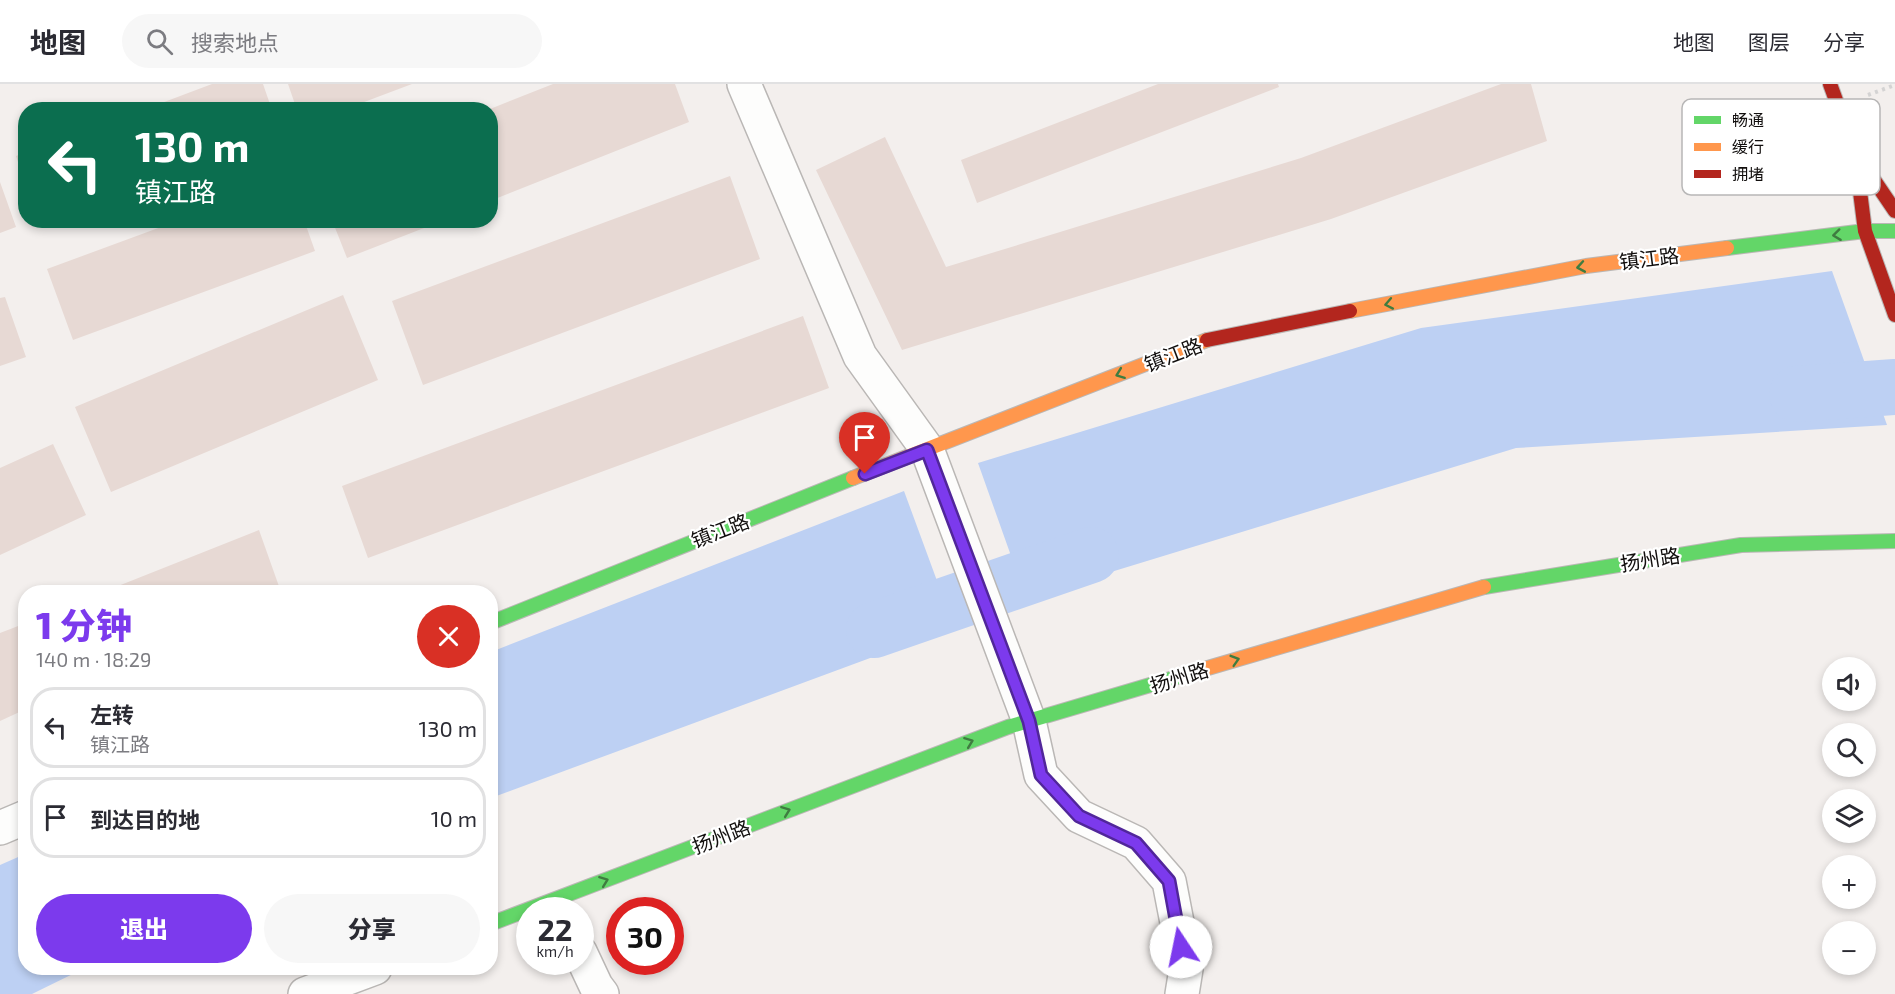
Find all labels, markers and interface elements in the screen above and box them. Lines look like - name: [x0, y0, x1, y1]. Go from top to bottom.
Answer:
- search box: [122, 14, 542, 68]
- text: 地图: [30, 25, 86, 59]
- icon: search: [143, 25, 176, 58]
- text: 搜索地点: [191, 29, 279, 55]
- text: 地图: [1673, 29, 1715, 54]
- text: 图层: [1748, 29, 1790, 54]
- text: 分享: [1823, 29, 1865, 54]
- legend: [1682, 99, 1880, 195]
- text: 畅通: [1732, 110, 1764, 129]
- text: 130 m: [135, 120, 250, 170]
- icon: left: [36, 126, 114, 204]
- text: 缓行: [1732, 137, 1764, 156]
- text: 拥堵: [1732, 164, 1764, 183]
- text: 镇江路: [135, 175, 216, 207]
- one-way arrow: [1832, 228, 1841, 240]
- street label: 镇江路: [1618, 242, 1680, 274]
- one-way arrow: [1576, 261, 1585, 273]
- one-way arrow: [1385, 297, 1395, 310]
- street label: 镇江路: [1141, 332, 1205, 376]
- one-way arrow: [1116, 367, 1127, 379]
- pin: [839, 412, 890, 474]
- icon: arrive: [848, 421, 881, 454]
- street label: 镇江路: [688, 508, 752, 552]
- street label: 扬州路: [1618, 542, 1682, 576]
- text: 1 分钟: [36, 603, 132, 646]
- button: close: [417, 605, 480, 668]
- text: 140 m · 18:29: [36, 647, 151, 671]
- one-way arrow: [1229, 655, 1240, 667]
- street label: 扬州路: [1147, 657, 1211, 697]
- map controls: [1822, 657, 1876, 975]
- button: sound: [1822, 657, 1876, 711]
- text: 左转: [90, 701, 134, 727]
- icon: left: [39, 711, 72, 744]
- text: 130 m: [419, 715, 477, 741]
- button: search: [1822, 723, 1876, 777]
- text: 镇江路: [90, 732, 150, 756]
- one-way arrow: [963, 737, 974, 750]
- button: layers: [1822, 789, 1876, 843]
- icon: arrive: [39, 801, 72, 834]
- text: 10 m: [431, 805, 477, 831]
- text: 到达目的地: [90, 806, 200, 832]
- one-way arrow: [781, 806, 791, 819]
- street label: 扬州路: [689, 814, 753, 858]
- button: +: [1822, 855, 1876, 909]
- one-way arrow: [598, 875, 609, 888]
- button: 退出: [36, 894, 252, 963]
- button: 分享: [264, 894, 480, 963]
- speed limit sign: 30: [606, 897, 684, 975]
- text: 22: [538, 911, 572, 947]
- position arrow: [1149, 915, 1213, 979]
- button: −: [1822, 921, 1876, 975]
- text: km/h: [536, 942, 574, 960]

